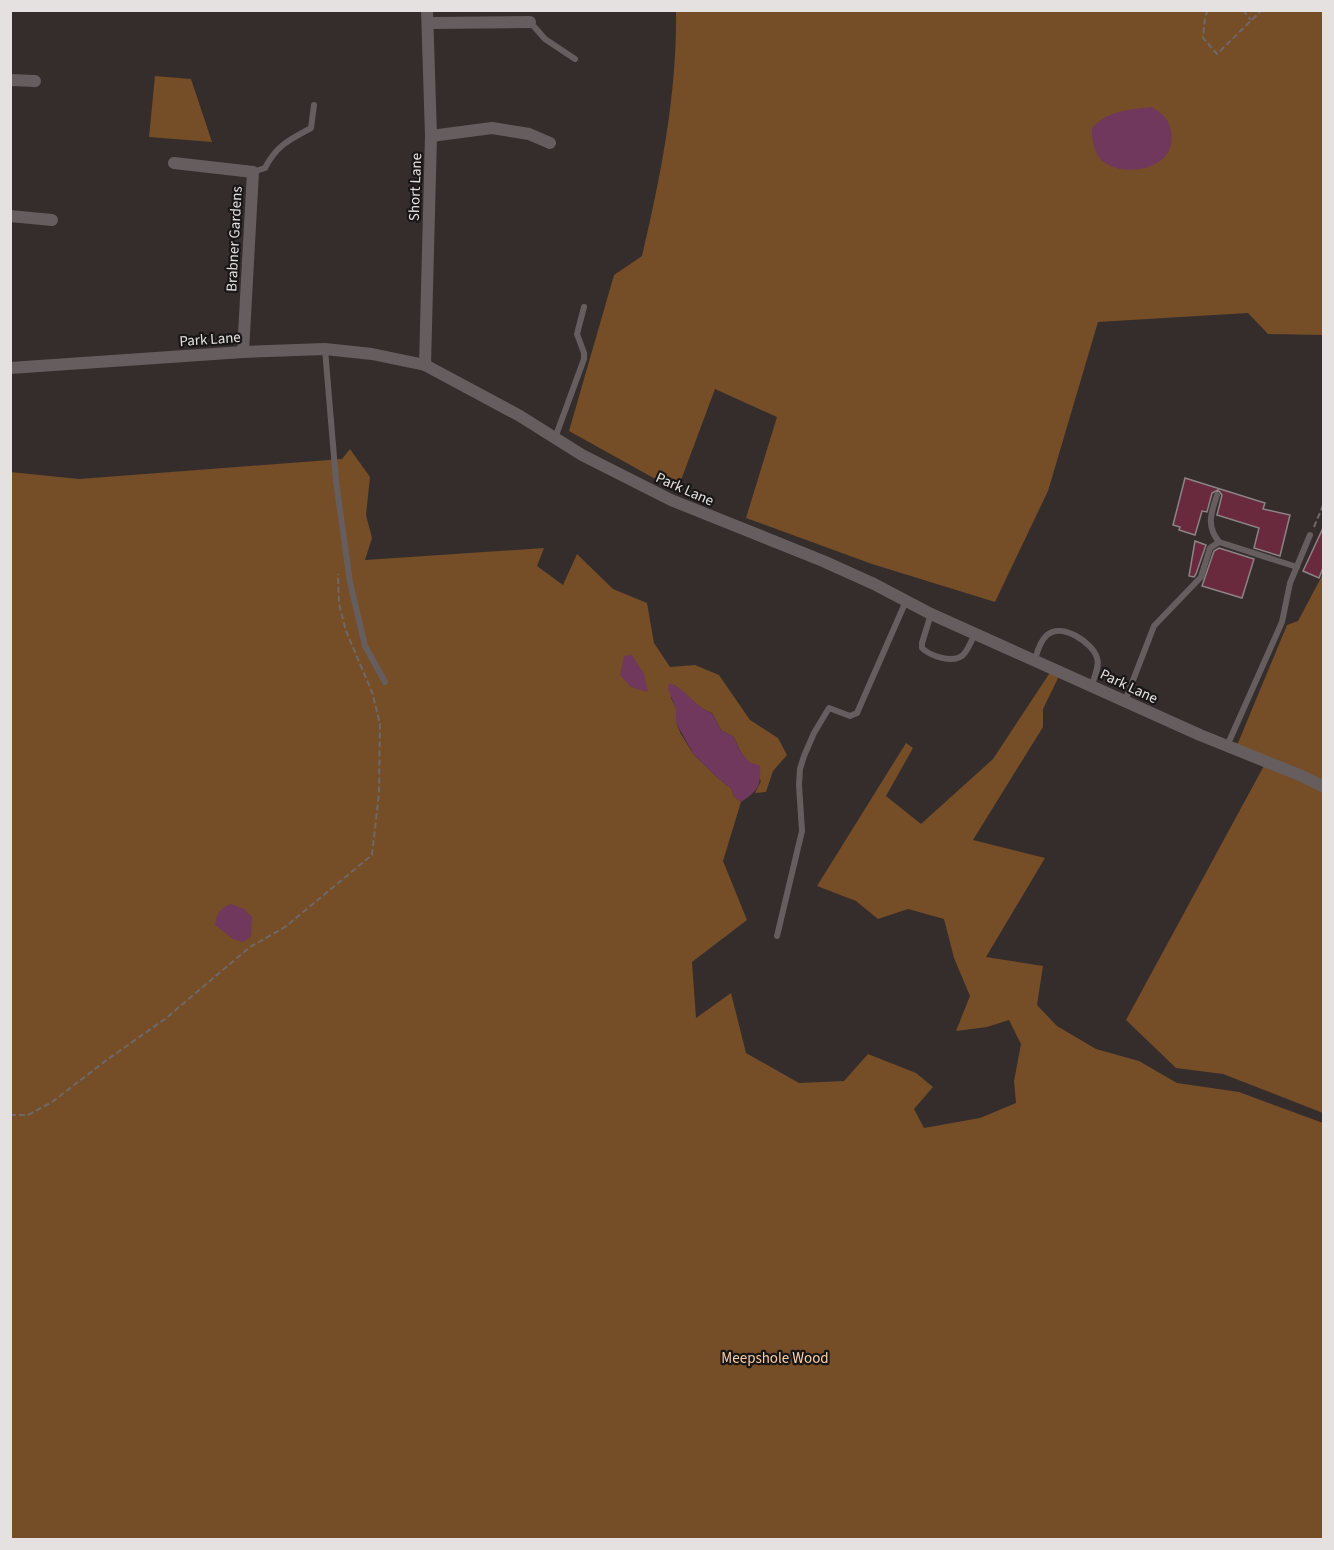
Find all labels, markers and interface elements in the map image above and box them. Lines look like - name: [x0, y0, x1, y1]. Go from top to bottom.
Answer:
- street label: Short Lane: [404, 153, 427, 221]
- street label: Brabner Gardens: [221, 186, 248, 292]
- street label: Park Lane: [179, 327, 241, 352]
- street label: Park Lane: [652, 467, 717, 512]
- street label: Park Lane: [1096, 664, 1161, 709]
- park label: Meepshole Wood: [721, 1348, 829, 1369]

